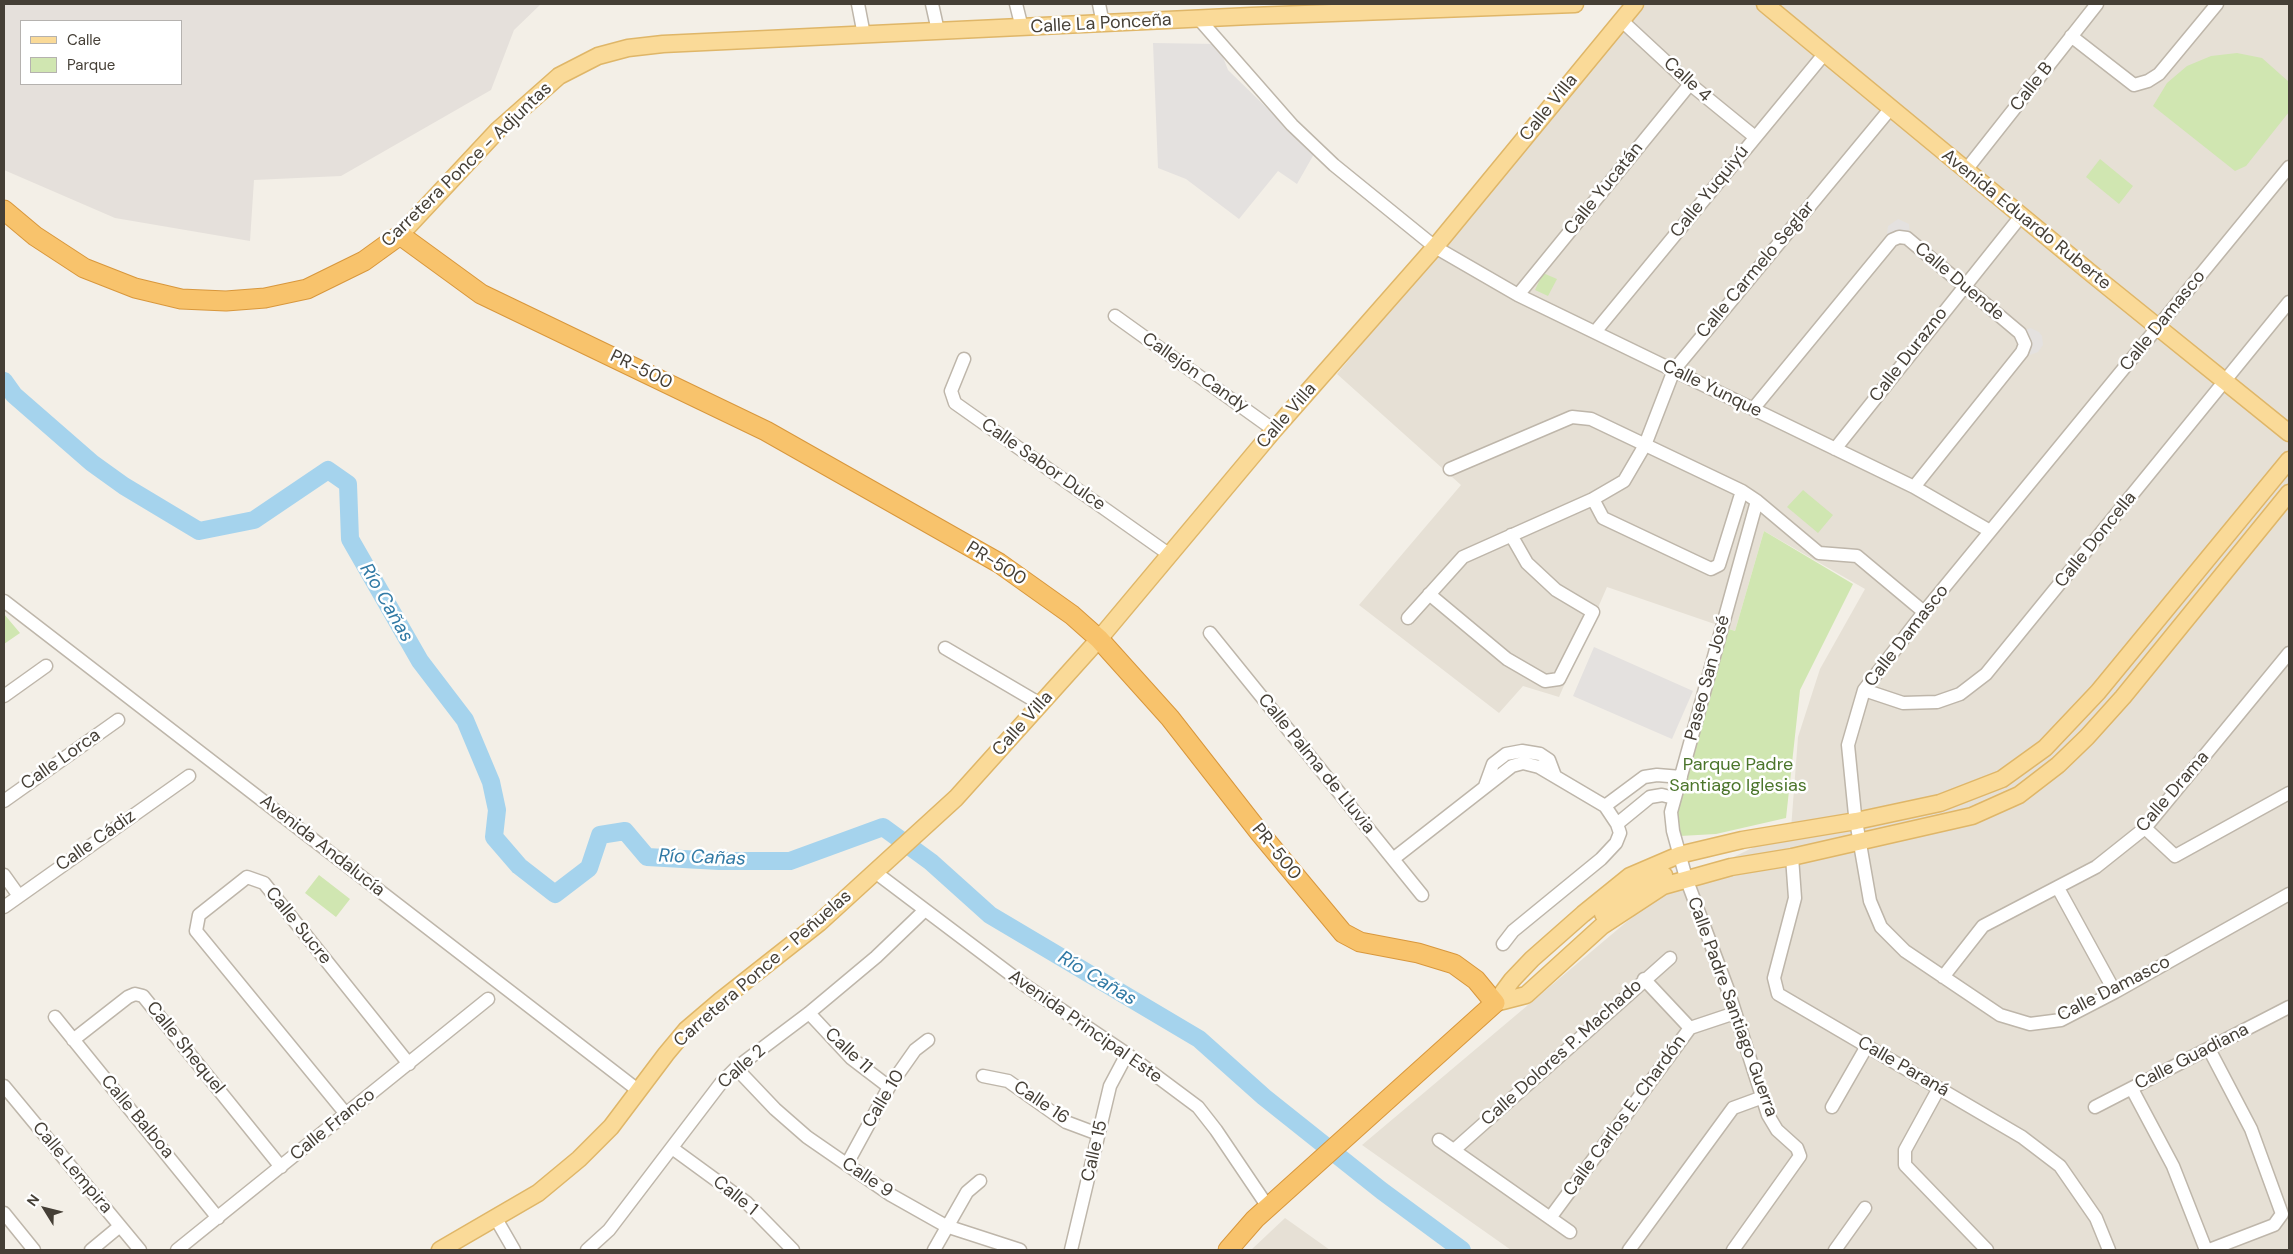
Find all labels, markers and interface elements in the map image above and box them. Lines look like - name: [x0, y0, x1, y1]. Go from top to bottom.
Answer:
- street label: Calle La Ponceña: [1030, 10, 1172, 38]
- legend: [20, 20, 182, 85]
- text: Calle: [67, 30, 101, 50]
- street label: Calle 4: [1659, 53, 1715, 107]
- text: Parque: [67, 55, 115, 75]
- street label: Calle B: [2006, 58, 2058, 116]
- street label: Calle Villa: [1515, 70, 1583, 146]
- street label: Carretera Ponce - Adjuntas: [377, 78, 557, 252]
- street label: Calle Yucatán: [1560, 138, 1648, 240]
- street label: Calle Yuquiyú: [1666, 142, 1754, 242]
- street label: Avenida Eduardo Ruberte: [1937, 145, 2115, 295]
- street label: Calle Carmelo Seglar: [1692, 197, 1820, 343]
- street label: Calle Duende: [1910, 238, 2008, 326]
- street label: Calle Damasco: [2116, 266, 2210, 376]
- street label: Calle Durazno: [1865, 303, 1953, 407]
- street label: Callejón Candy: [1137, 328, 1253, 418]
- street label: PR-500: [606, 346, 676, 394]
- street label: Calle Yunque: [1659, 356, 1765, 422]
- street label: Calle Villa: [1253, 379, 1321, 453]
- street label: Calle Sabor Dulce: [977, 414, 1109, 516]
- street label: Calle Doncella: [2051, 488, 2141, 592]
- street label: PR-500: [962, 537, 1030, 591]
- water label: Río Cañas: [354, 559, 418, 647]
- street label: Calle Damasco: [1860, 581, 1954, 691]
- street label: Paseo San José: [1681, 613, 1735, 743]
- street label: Calle Villa: [988, 687, 1058, 761]
- street label: Calle Palma de Lluvia: [1253, 690, 1379, 838]
- street label: Calle Lorca: [17, 725, 105, 795]
- street label: Calle Drama: [2132, 747, 2214, 837]
- park label: Parque Padre Santiago Iglesias: [1669, 754, 1807, 796]
- street label: Avenida Andalucía: [255, 791, 389, 901]
- street label: Calle Cádiz: [52, 806, 140, 876]
- street label: PR-500: [1247, 819, 1305, 885]
- water label: Río Cañas: [658, 845, 746, 871]
- street label: Calle Sucre: [260, 883, 336, 969]
- street label: Carretera Ponce - Peñuelas: [670, 886, 856, 1052]
- street label: Calle Padre Santiago Guerra: [1682, 894, 1782, 1120]
- water label: Río Cañas: [1054, 947, 1140, 1011]
- street label: Calle Damasco: [2054, 951, 2174, 1027]
- street label: Avenida Principal Este: [1004, 966, 1166, 1088]
- street label: Calle Dolores P. Machado: [1477, 975, 1647, 1131]
- street label: Calle Shequel: [141, 997, 229, 1099]
- street label: Calle Guadiana: [2131, 1019, 2253, 1095]
- street label: Calle 11: [820, 1024, 876, 1078]
- street label: Calle Carlos E. Chardón: [1559, 1031, 1691, 1201]
- street label: Calle Paraná: [1853, 1032, 1953, 1102]
- street label: Calle 2: [714, 1040, 770, 1094]
- street label: Calle 10: [858, 1066, 910, 1132]
- street label: Calle Balboa: [96, 1071, 178, 1163]
- street label: Calle 16: [1009, 1077, 1073, 1129]
- street label: Calle Franco: [286, 1084, 380, 1166]
- street label: Calle Lempira: [27, 1118, 117, 1218]
- street label: Calle 15: [1077, 1118, 1113, 1184]
- street label: Calle 9: [837, 1153, 897, 1203]
- street label: Calle 1: [708, 1171, 762, 1221]
- north arrow: [20, 1184, 70, 1234]
- text: N: [23, 1191, 43, 1210]

